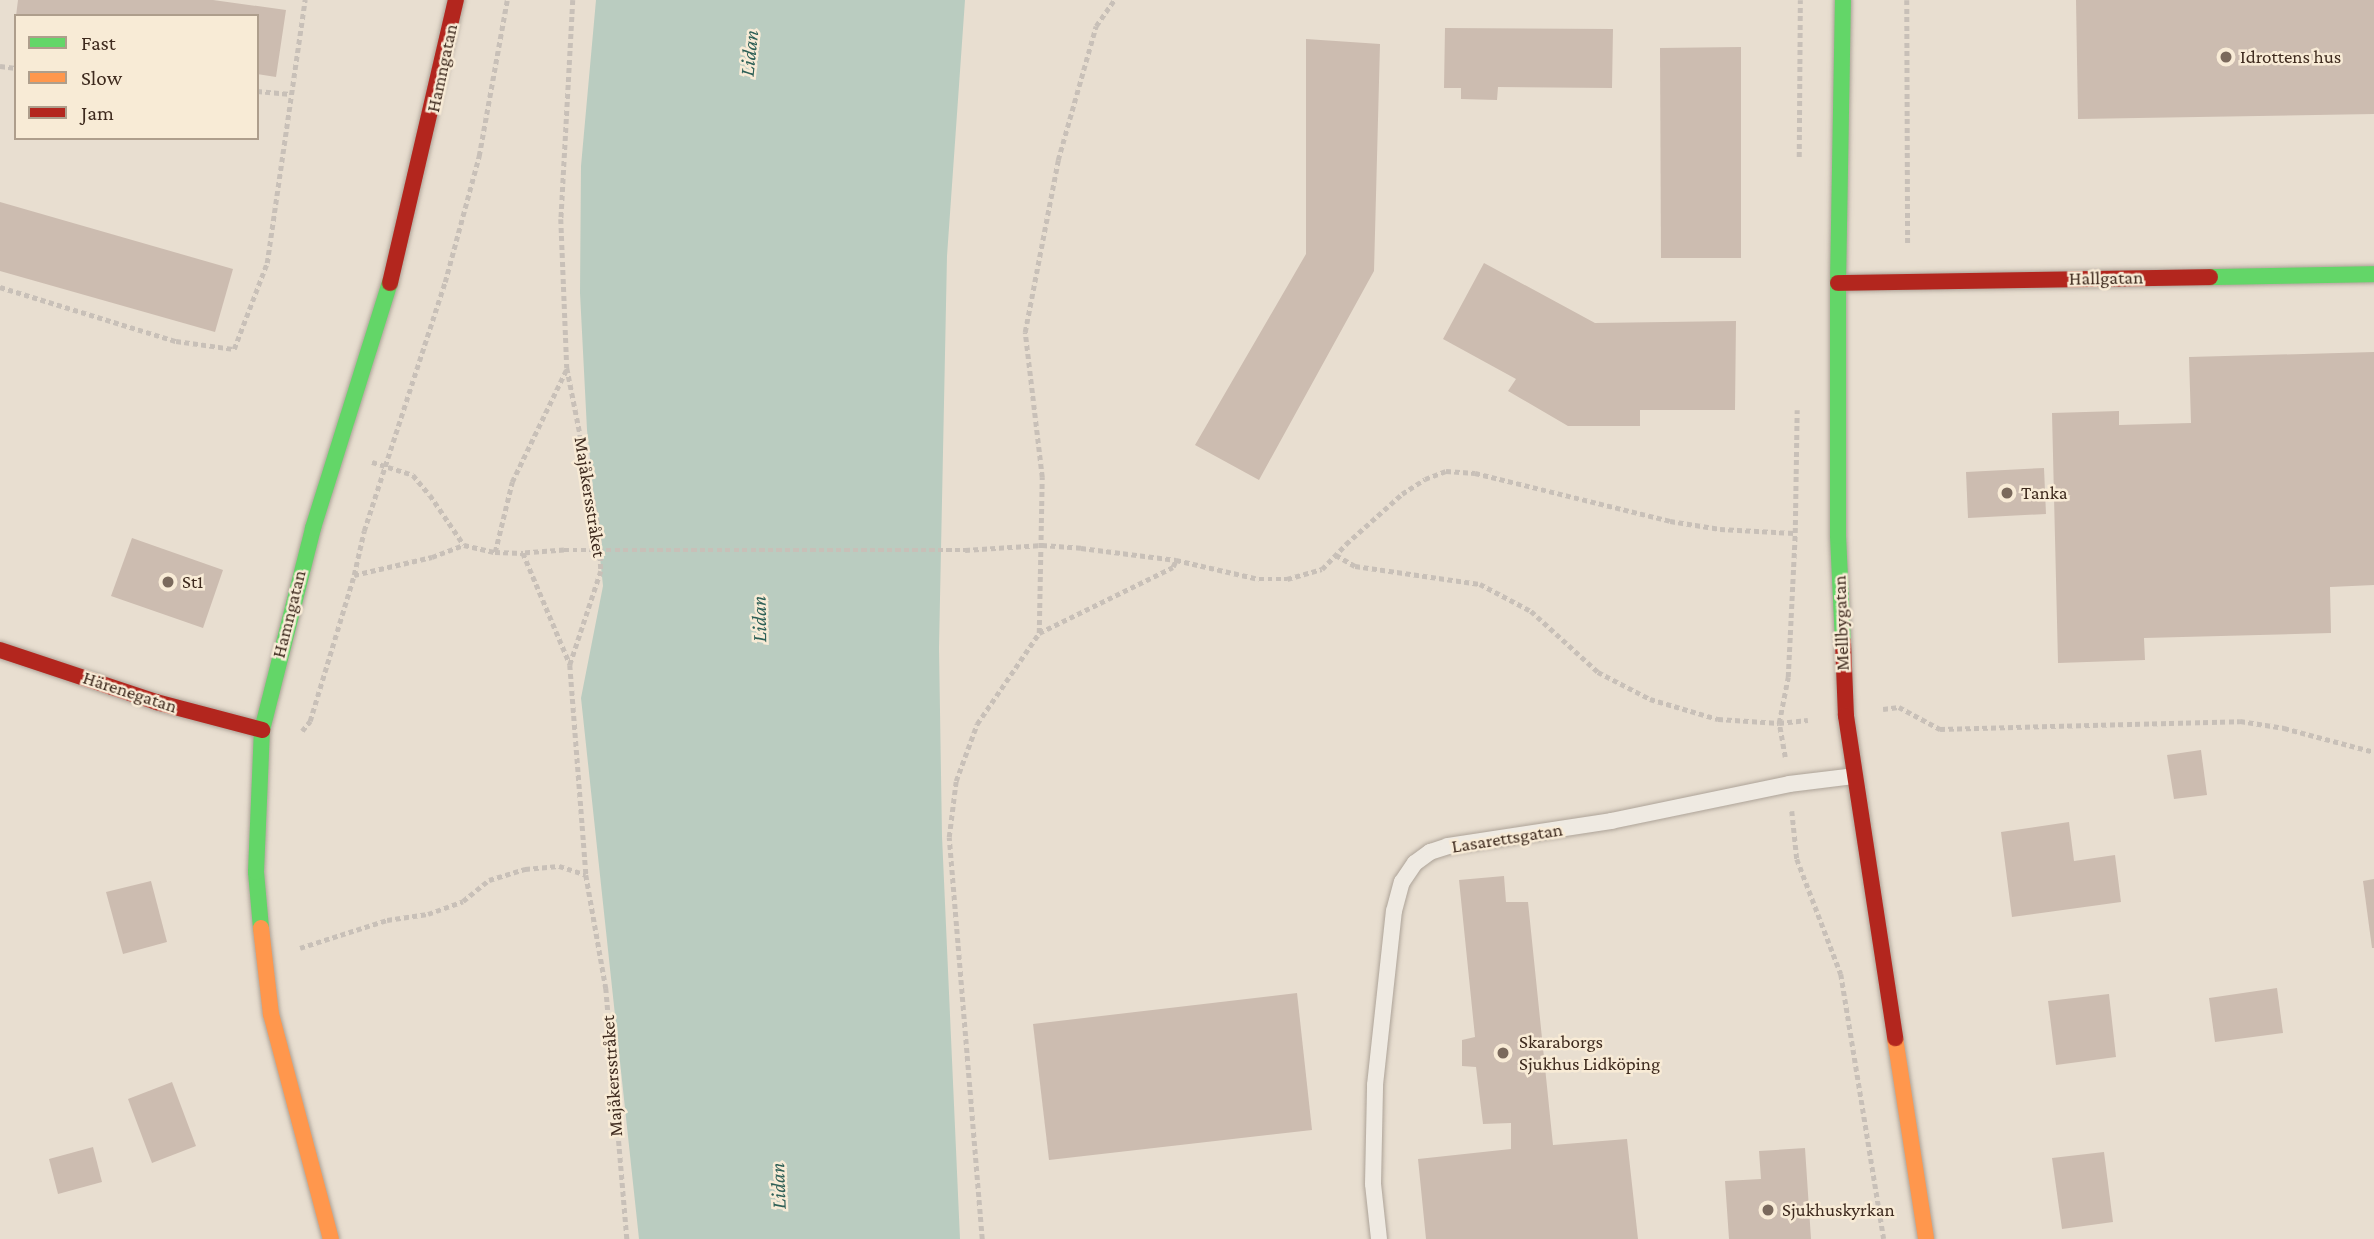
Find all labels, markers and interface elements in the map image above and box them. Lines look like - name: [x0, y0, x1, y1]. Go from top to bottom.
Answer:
- legend: [14, 14, 259, 140]
- street label: Hamngatan: [422, 22, 462, 114]
- water label: Lidan: [734, 29, 764, 77]
- text: Fast: [81, 31, 116, 55]
- place label: Idrottens hus: [2240, 46, 2341, 68]
- marker: Idrottens hus: [2218, 49, 2234, 65]
- text: Slow: [81, 66, 122, 90]
- text: Jam: [81, 101, 114, 125]
- street label: Hallgatan: [2069, 266, 2143, 290]
- street label: Majåkersstråket: [569, 435, 611, 559]
- place label: Tanka: [2021, 482, 2067, 504]
- marker: Tanka: [1999, 485, 2015, 501]
- street label: Hamngatan: [267, 568, 311, 660]
- place label: St1: [182, 571, 203, 593]
- marker: St1: [160, 574, 176, 590]
- street label: Mellbygatan: [1828, 575, 1854, 671]
- water label: Lidan: [746, 596, 772, 642]
- street label: Härenegatan: [80, 666, 180, 718]
- street label: Lasarettsgatan: [1450, 818, 1564, 858]
- street label: Majåkersstråket: [596, 1014, 628, 1138]
- place label: Skaraborgs Sjukhus Lidköping: [1519, 1031, 1660, 1075]
- marker: Skaraborgs Sjukhus Lidköping: [1493, 1043, 1513, 1063]
- water label: Lidan: [765, 1162, 791, 1210]
- place label: Sjukhuskyrkan: [1782, 1199, 1895, 1221]
- marker: Sjukhuskyrkan: [1760, 1202, 1776, 1218]

